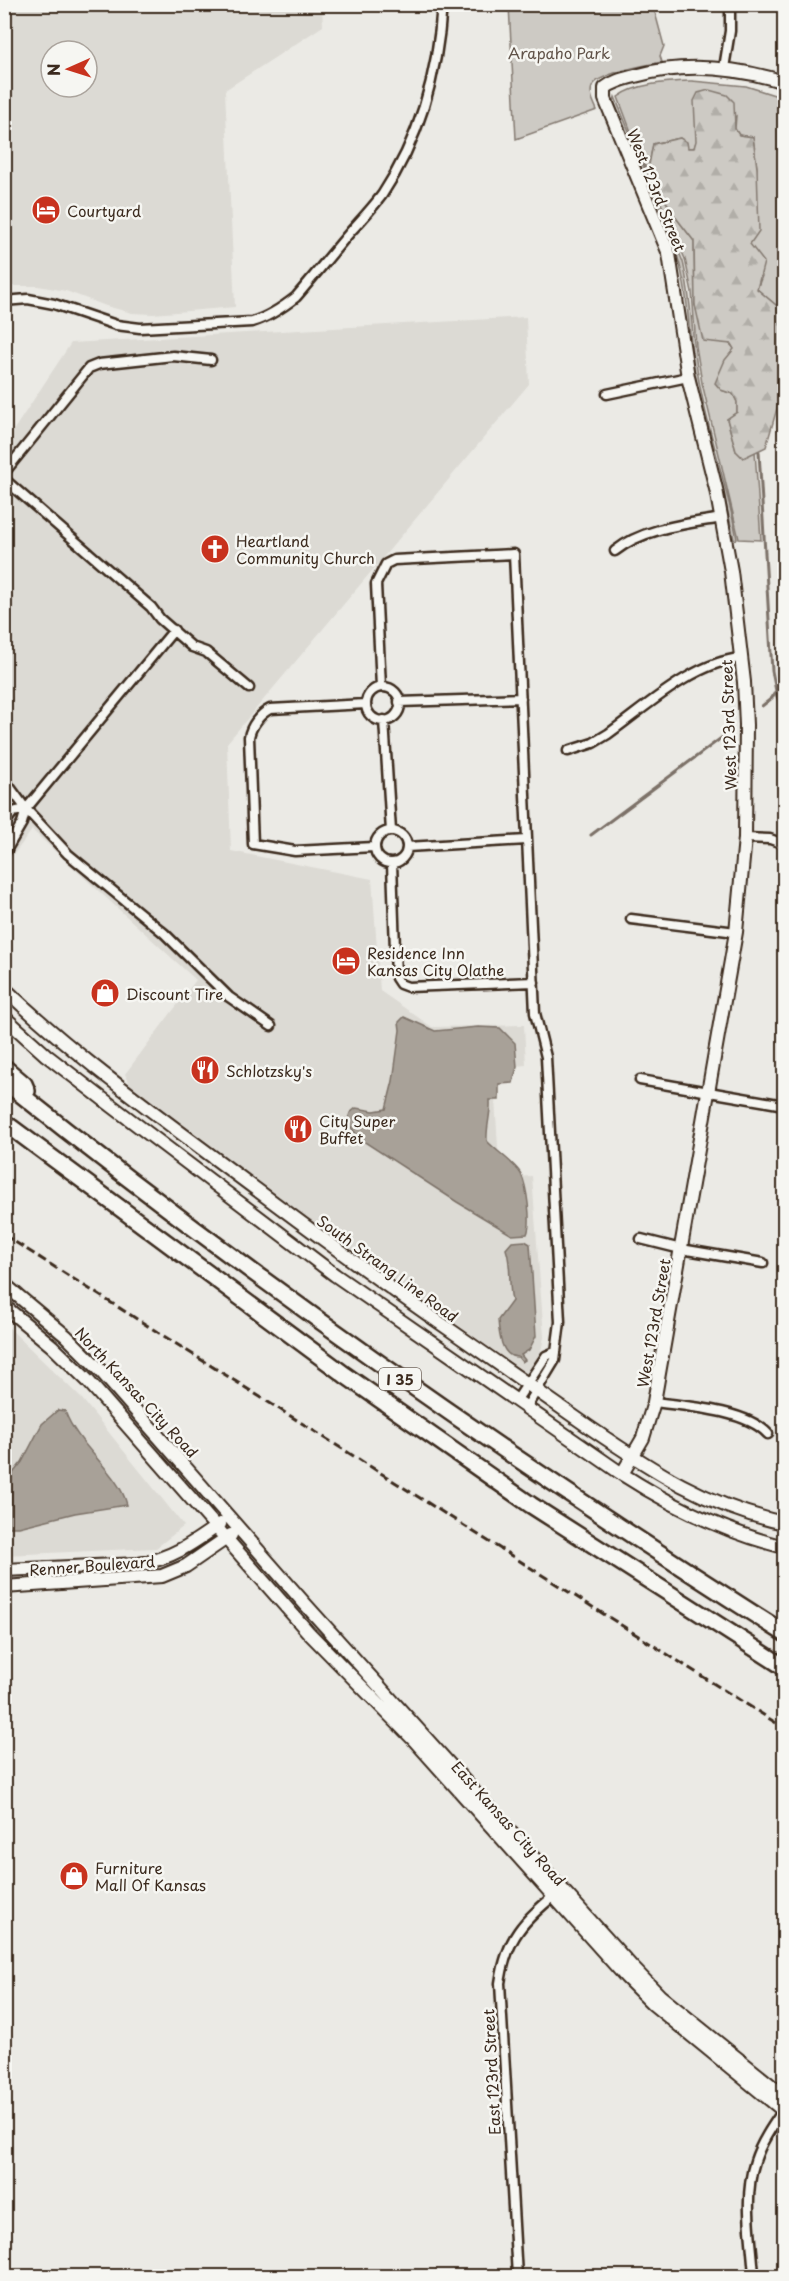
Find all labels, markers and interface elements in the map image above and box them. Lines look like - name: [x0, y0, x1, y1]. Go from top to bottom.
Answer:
- north arrow: [39, 39, 99, 99]
- park label: Arapaho Park: [508, 41, 610, 64]
- text: N: [41, 63, 65, 77]
- street label: West 123rd Street: [622, 125, 692, 255]
- hotel icon: Courtyard: [30, 194, 62, 226]
- place label: Courtyard: [67, 199, 141, 222]
- place label: Heartland Community Church: [236, 529, 375, 569]
- church icon: Heartland Community Church: [199, 533, 231, 565]
- street label: West 123rd Street: [714, 659, 742, 791]
- place label: Residence Inn Kansas City Olathe: [367, 941, 504, 981]
- hotel icon: Residence Inn Kansas City Olathe: [330, 945, 362, 977]
- shop icon: Discount Tire: [89, 977, 121, 1009]
- place label: Discount Tire: [126, 982, 223, 1005]
- restaurant icon: Schlotzsky's: [189, 1054, 221, 1086]
- place label: Schlotzsky's: [226, 1059, 312, 1082]
- place label: City Super Buffet: [319, 1109, 395, 1149]
- restaurant icon: City Super Buffet: [282, 1113, 314, 1145]
- street label: South Strang Line Road: [313, 1209, 463, 1327]
- street label: West 123rd Street: [630, 1257, 676, 1389]
- street label: North Kansas City Road: [70, 1321, 204, 1463]
- road number: I 35: [379, 1368, 421, 1390]
- street label: Renner Boulevard: [28, 1549, 156, 1581]
- street label: East Kansas City Road: [446, 1755, 572, 1891]
- place label: Furniture Mall Of Kansas: [95, 1856, 206, 1896]
- shop icon: Furniture Mall Of Kansas: [58, 1860, 90, 1892]
- street label: East 123rd Street: [476, 2008, 506, 2136]

